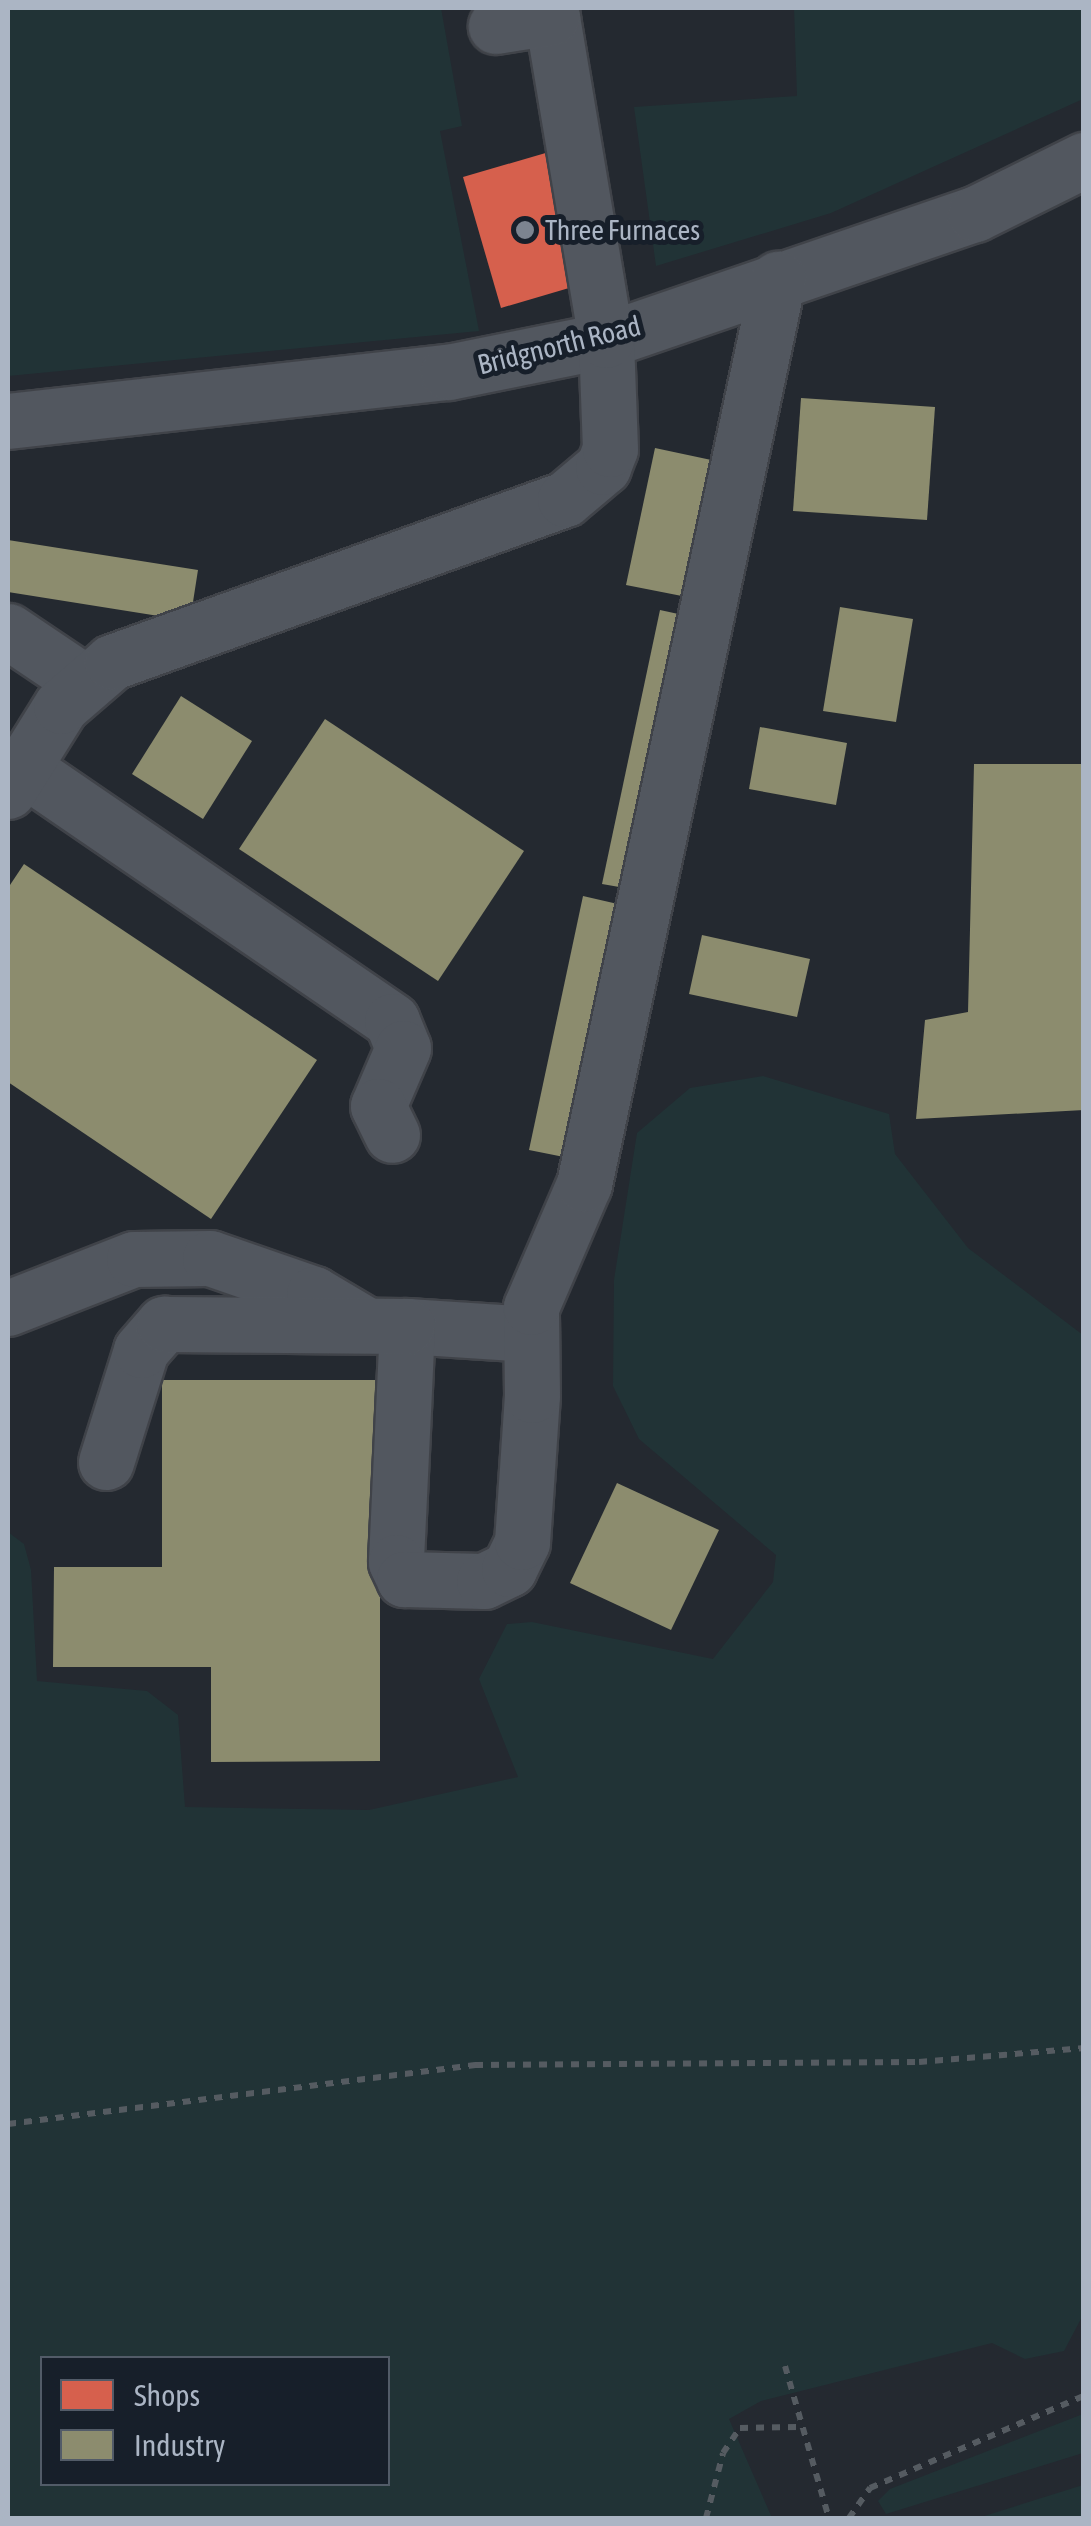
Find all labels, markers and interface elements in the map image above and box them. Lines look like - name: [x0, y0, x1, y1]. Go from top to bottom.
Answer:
- place label: Three Furnaces: [545, 213, 700, 247]
- marker: Three Furnaces: [514, 219, 536, 241]
- street label: Bridgnorth Road: [474, 309, 644, 381]
- legend: [40, 2356, 390, 2486]
- text: Shops: [134, 2378, 200, 2412]
- text: Industry: [134, 2428, 225, 2462]

